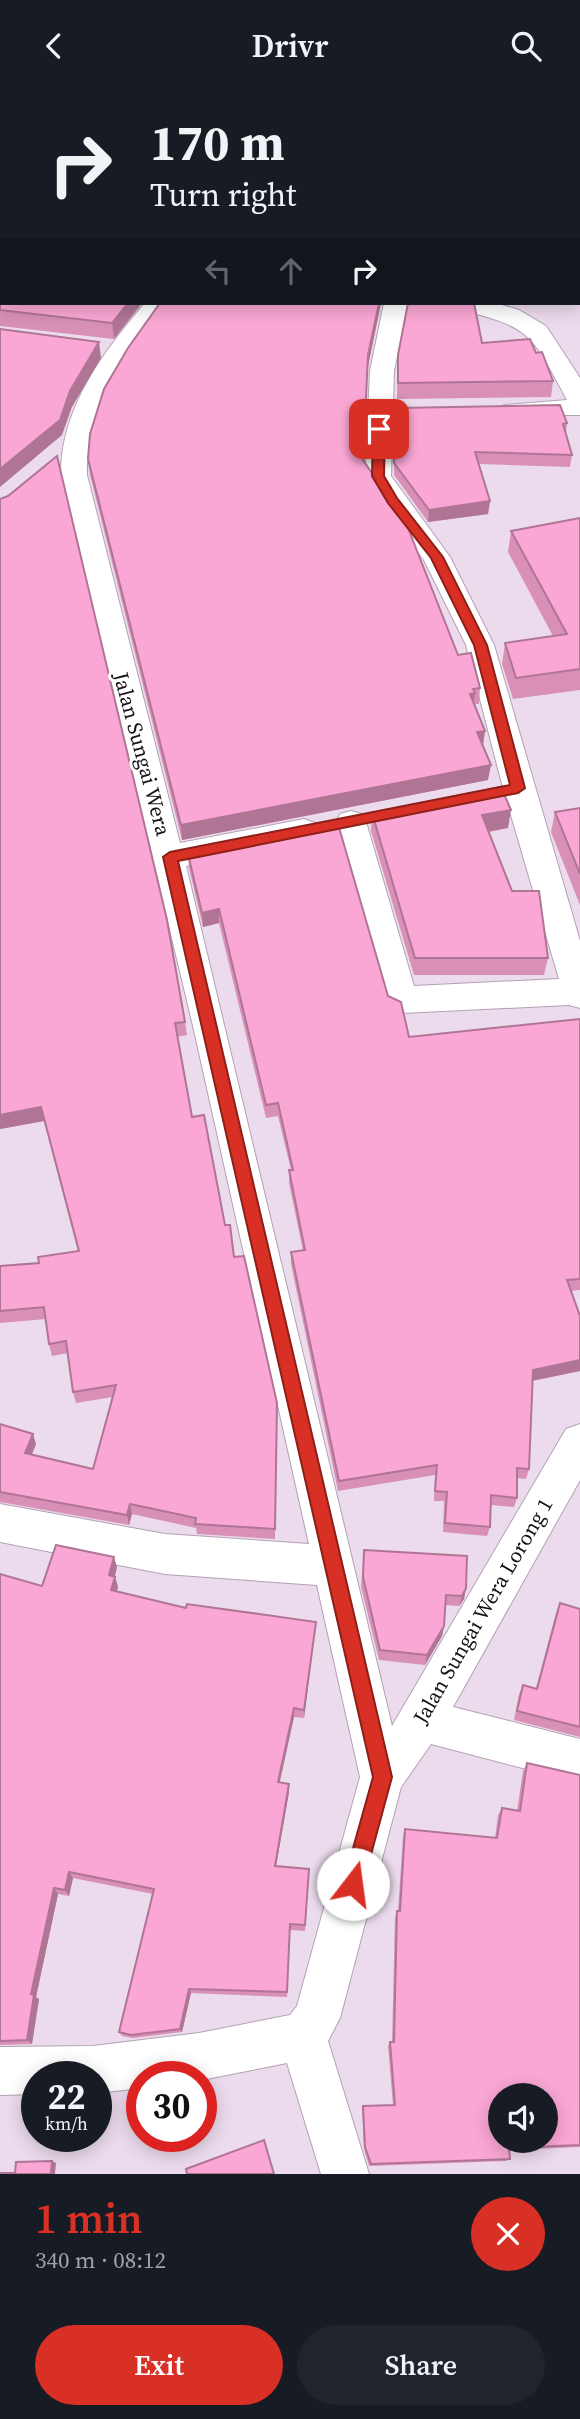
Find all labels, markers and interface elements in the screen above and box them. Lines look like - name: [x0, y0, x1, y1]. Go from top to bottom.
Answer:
- text: Drivr: [252, 24, 328, 68]
- icon: back: [35, 27, 73, 65]
- icon: search: [507, 27, 545, 65]
- text: 170 m: [150, 109, 285, 176]
- icon: right: [35, 119, 126, 210]
- text: Turn right: [150, 173, 296, 217]
- icon: left: [199, 252, 237, 290]
- icon: ahead: [272, 252, 310, 290]
- icon: right: [345, 252, 383, 290]
- pin: [349, 399, 409, 459]
- icon: arrive: [360, 410, 398, 448]
- street label: Jalan Sungai Wera: [106, 668, 178, 839]
- street label: Jalan Sungai Wera Lorong 1: [405, 1493, 559, 1730]
- position arrow: [316, 1847, 390, 1921]
- speed limit sign: 30: [126, 2061, 217, 2152]
- text: 22: [48, 2073, 85, 2121]
- map controls: [488, 2083, 558, 2153]
- button: sound: [488, 2083, 558, 2153]
- text: km/h: [45, 2111, 88, 2136]
- text: 1 min: [35, 2189, 143, 2247]
- button: close: [471, 2197, 545, 2271]
- text: 340 m · 08:12: [35, 2244, 166, 2276]
- button: Exit: [35, 2325, 283, 2405]
- button: Share: [297, 2325, 545, 2405]

